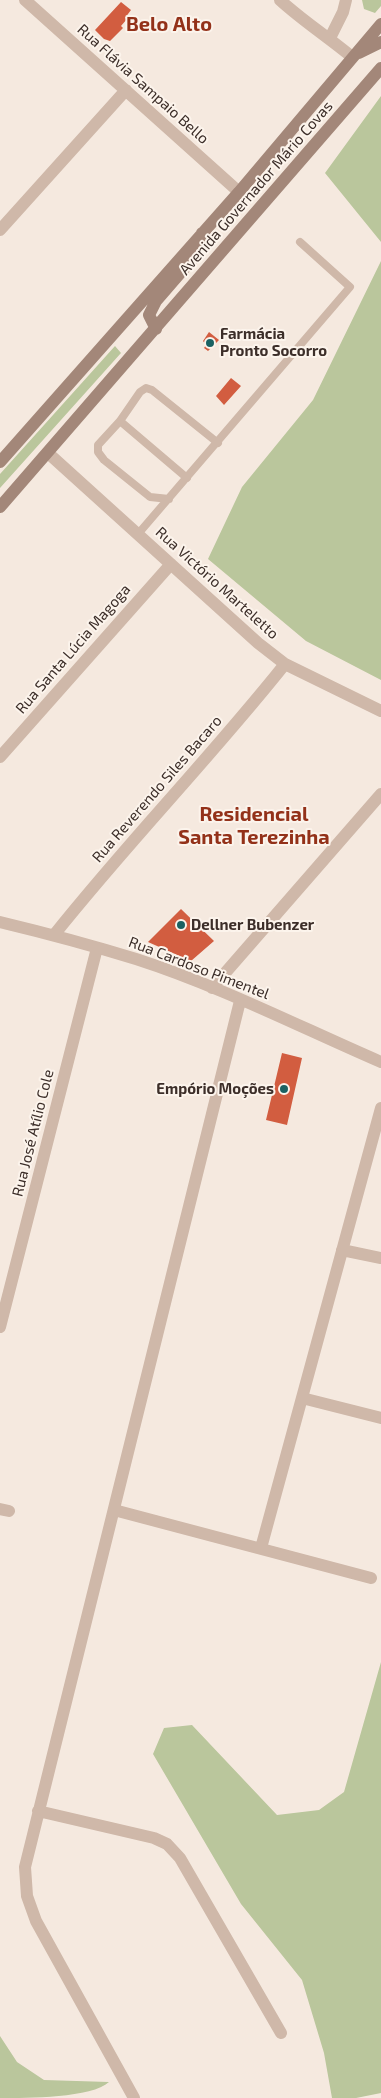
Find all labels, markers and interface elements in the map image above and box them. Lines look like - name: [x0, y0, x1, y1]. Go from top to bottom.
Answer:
- district label: Belo Alto: [126, 12, 212, 36]
- street label: Rua Flávia Sampaio Bello: [74, 20, 212, 148]
- street label: Avenida Governador Mário Covas: [176, 97, 336, 279]
- place label: Farmácia Pronto Socorro: [220, 325, 327, 360]
- marker: Farmácia Pronto Socorro: [204, 337, 216, 349]
- street label: Rua Victório Marteletto: [152, 523, 282, 643]
- street label: Rua Santa Lúcia Magoga: [12, 581, 134, 717]
- street label: Rua Reverendo Siles Bacaro: [88, 712, 226, 866]
- district label: Residencial Santa Terezinha: [178, 802, 330, 849]
- place label: Dellner Bubenzer: [191, 916, 314, 934]
- marker: Dellner Bubenzer: [175, 919, 187, 931]
- street label: Rua Cardoso Pimentel: [126, 933, 272, 1003]
- street label: Rua José Atílio Cole: [9, 1068, 57, 1198]
- place label: Empório Moções: [156, 1080, 274, 1098]
- marker: Empório Moções: [278, 1083, 290, 1095]

